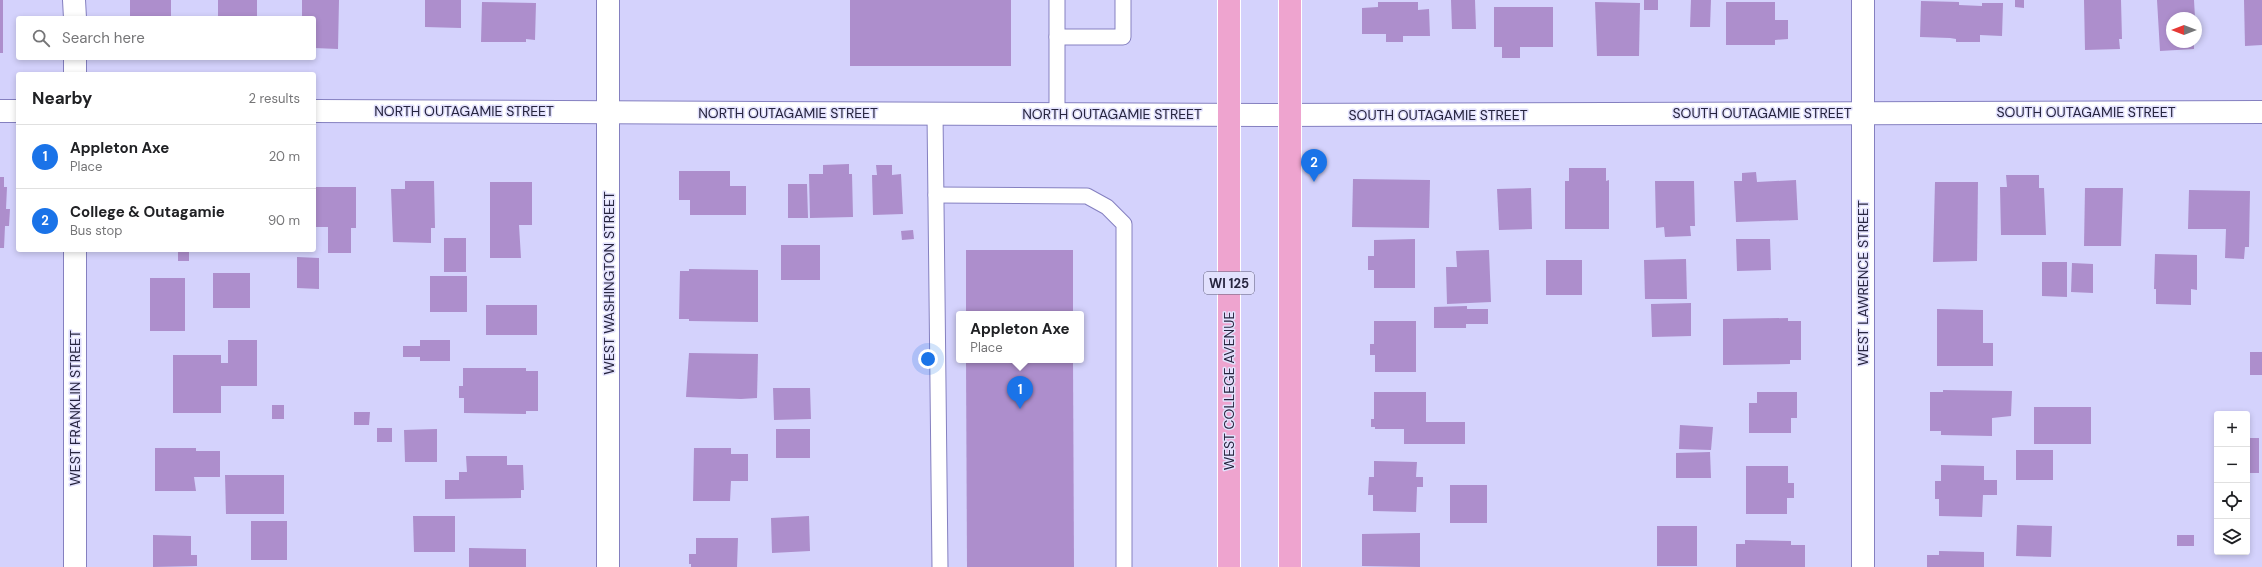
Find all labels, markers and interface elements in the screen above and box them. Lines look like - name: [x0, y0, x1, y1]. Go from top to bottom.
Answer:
- north arrow: [2166, 12, 2202, 48]
- search box: [16, 16, 316, 60]
- icon: search: [30, 27, 52, 49]
- text: Search here: [62, 28, 145, 48]
- text: Nearby: [32, 87, 92, 109]
- text: 2 results: [249, 90, 300, 107]
- street label: NORTH OUTAGAMIE STREET: [374, 102, 554, 120]
- street label: SOUTH OUTAGAMIE STREET: [1996, 103, 2176, 121]
- street label: NORTH OUTAGAMIE STREET: [698, 104, 878, 122]
- street label: SOUTH OUTAGAMIE STREET: [1672, 104, 1852, 122]
- street label: NORTH OUTAGAMIE STREET: [1022, 105, 1202, 123]
- street label: SOUTH OUTAGAMIE STREET: [1348, 106, 1528, 124]
- text: Appleton Axe: [70, 138, 169, 158]
- text: 1: [43, 148, 47, 165]
- text: 20 m: [269, 148, 300, 165]
- pin: 2: [1301, 149, 1327, 182]
- text: Place: [70, 158, 102, 175]
- street label: WEST WASHINGTON STREET: [600, 191, 618, 375]
- street label: WEST LAWRENCE STREET: [1854, 200, 1872, 366]
- text: College & Outagamie: [70, 202, 225, 222]
- text: 2: [41, 212, 49, 229]
- text: 90 m: [268, 212, 300, 229]
- text: Bus stop: [70, 222, 122, 239]
- road number: WI 125: [1204, 272, 1254, 294]
- popup: [956, 311, 1084, 363]
- street label: WEST COLLEGE AVENUE: [1220, 312, 1238, 470]
- text: Appleton Axe: [970, 319, 1070, 339]
- street label: WEST FRANKLIN STREET: [66, 330, 84, 486]
- text: Place: [970, 339, 1003, 356]
- your location: [918, 349, 938, 369]
- pin: 1: [1007, 376, 1033, 409]
- map controls: [2214, 411, 2250, 555]
- button: +: [2214, 411, 2250, 447]
- button: −: [2214, 447, 2250, 483]
- button: locate: [2214, 483, 2250, 519]
- button: layers: [2214, 519, 2250, 555]

